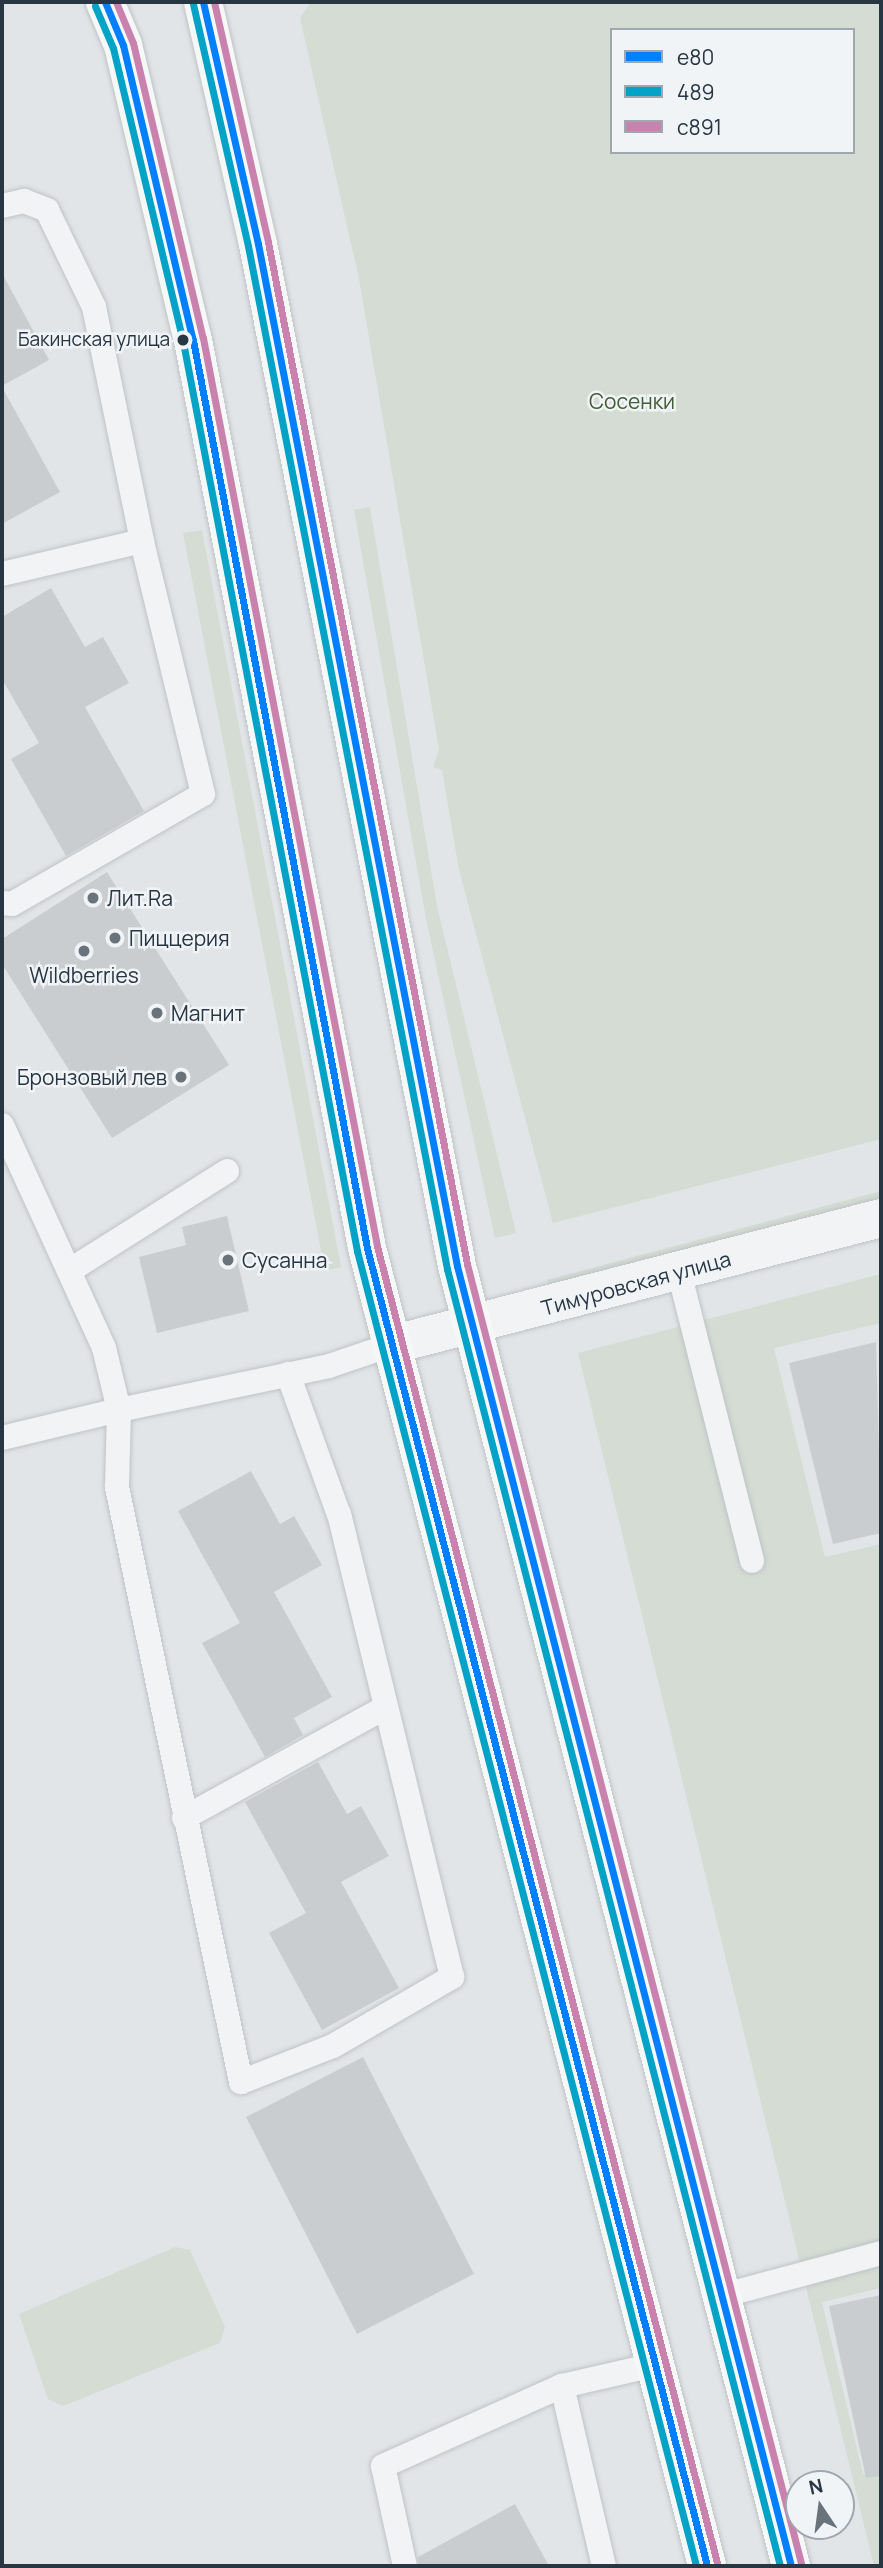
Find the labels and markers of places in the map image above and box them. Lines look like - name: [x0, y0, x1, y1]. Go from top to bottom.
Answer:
- place label: Бакинская улица: [18, 329, 170, 351]
- marker: Бакинская улица: [176, 333, 190, 347]
- place label: Лит.Ra: [107, 885, 173, 911]
- marker: Лит.Ra: [85, 890, 101, 906]
- place label: Пиццерия: [129, 925, 230, 951]
- marker: Пиццерия: [107, 930, 123, 946]
- marker: Wildberries: [76, 943, 92, 959]
- place label: Wildberries: [29, 962, 139, 988]
- place label: Магнит: [171, 1000, 245, 1026]
- marker: Магнит: [149, 1005, 165, 1021]
- place label: Бронзовый лев: [17, 1064, 167, 1090]
- marker: Бронзовый лев: [173, 1069, 189, 1085]
- place label: Сусанна: [242, 1247, 327, 1273]
- marker: Сусанна: [220, 1252, 236, 1268]

